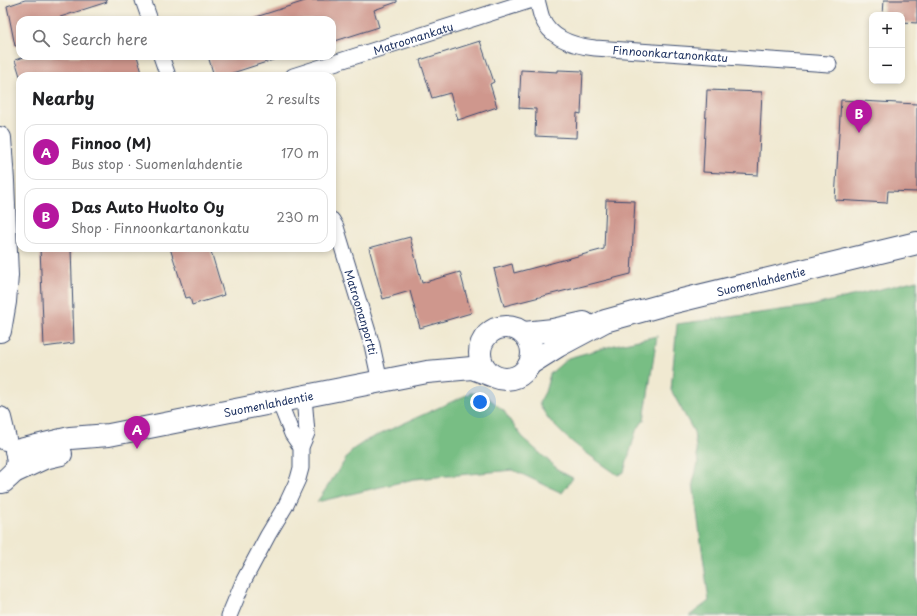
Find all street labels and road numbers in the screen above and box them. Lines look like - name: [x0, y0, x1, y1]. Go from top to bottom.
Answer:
- street label: Matroonankatu: [371, 17, 455, 58]
- street label: Finnoonkartanonkatu: [612, 41, 729, 66]
- street label: Suomenlahdentie: [714, 262, 807, 300]
- street label: Matroonanportti: [341, 267, 382, 356]
- street label: Suomenlahdentie: [222, 386, 315, 421]

